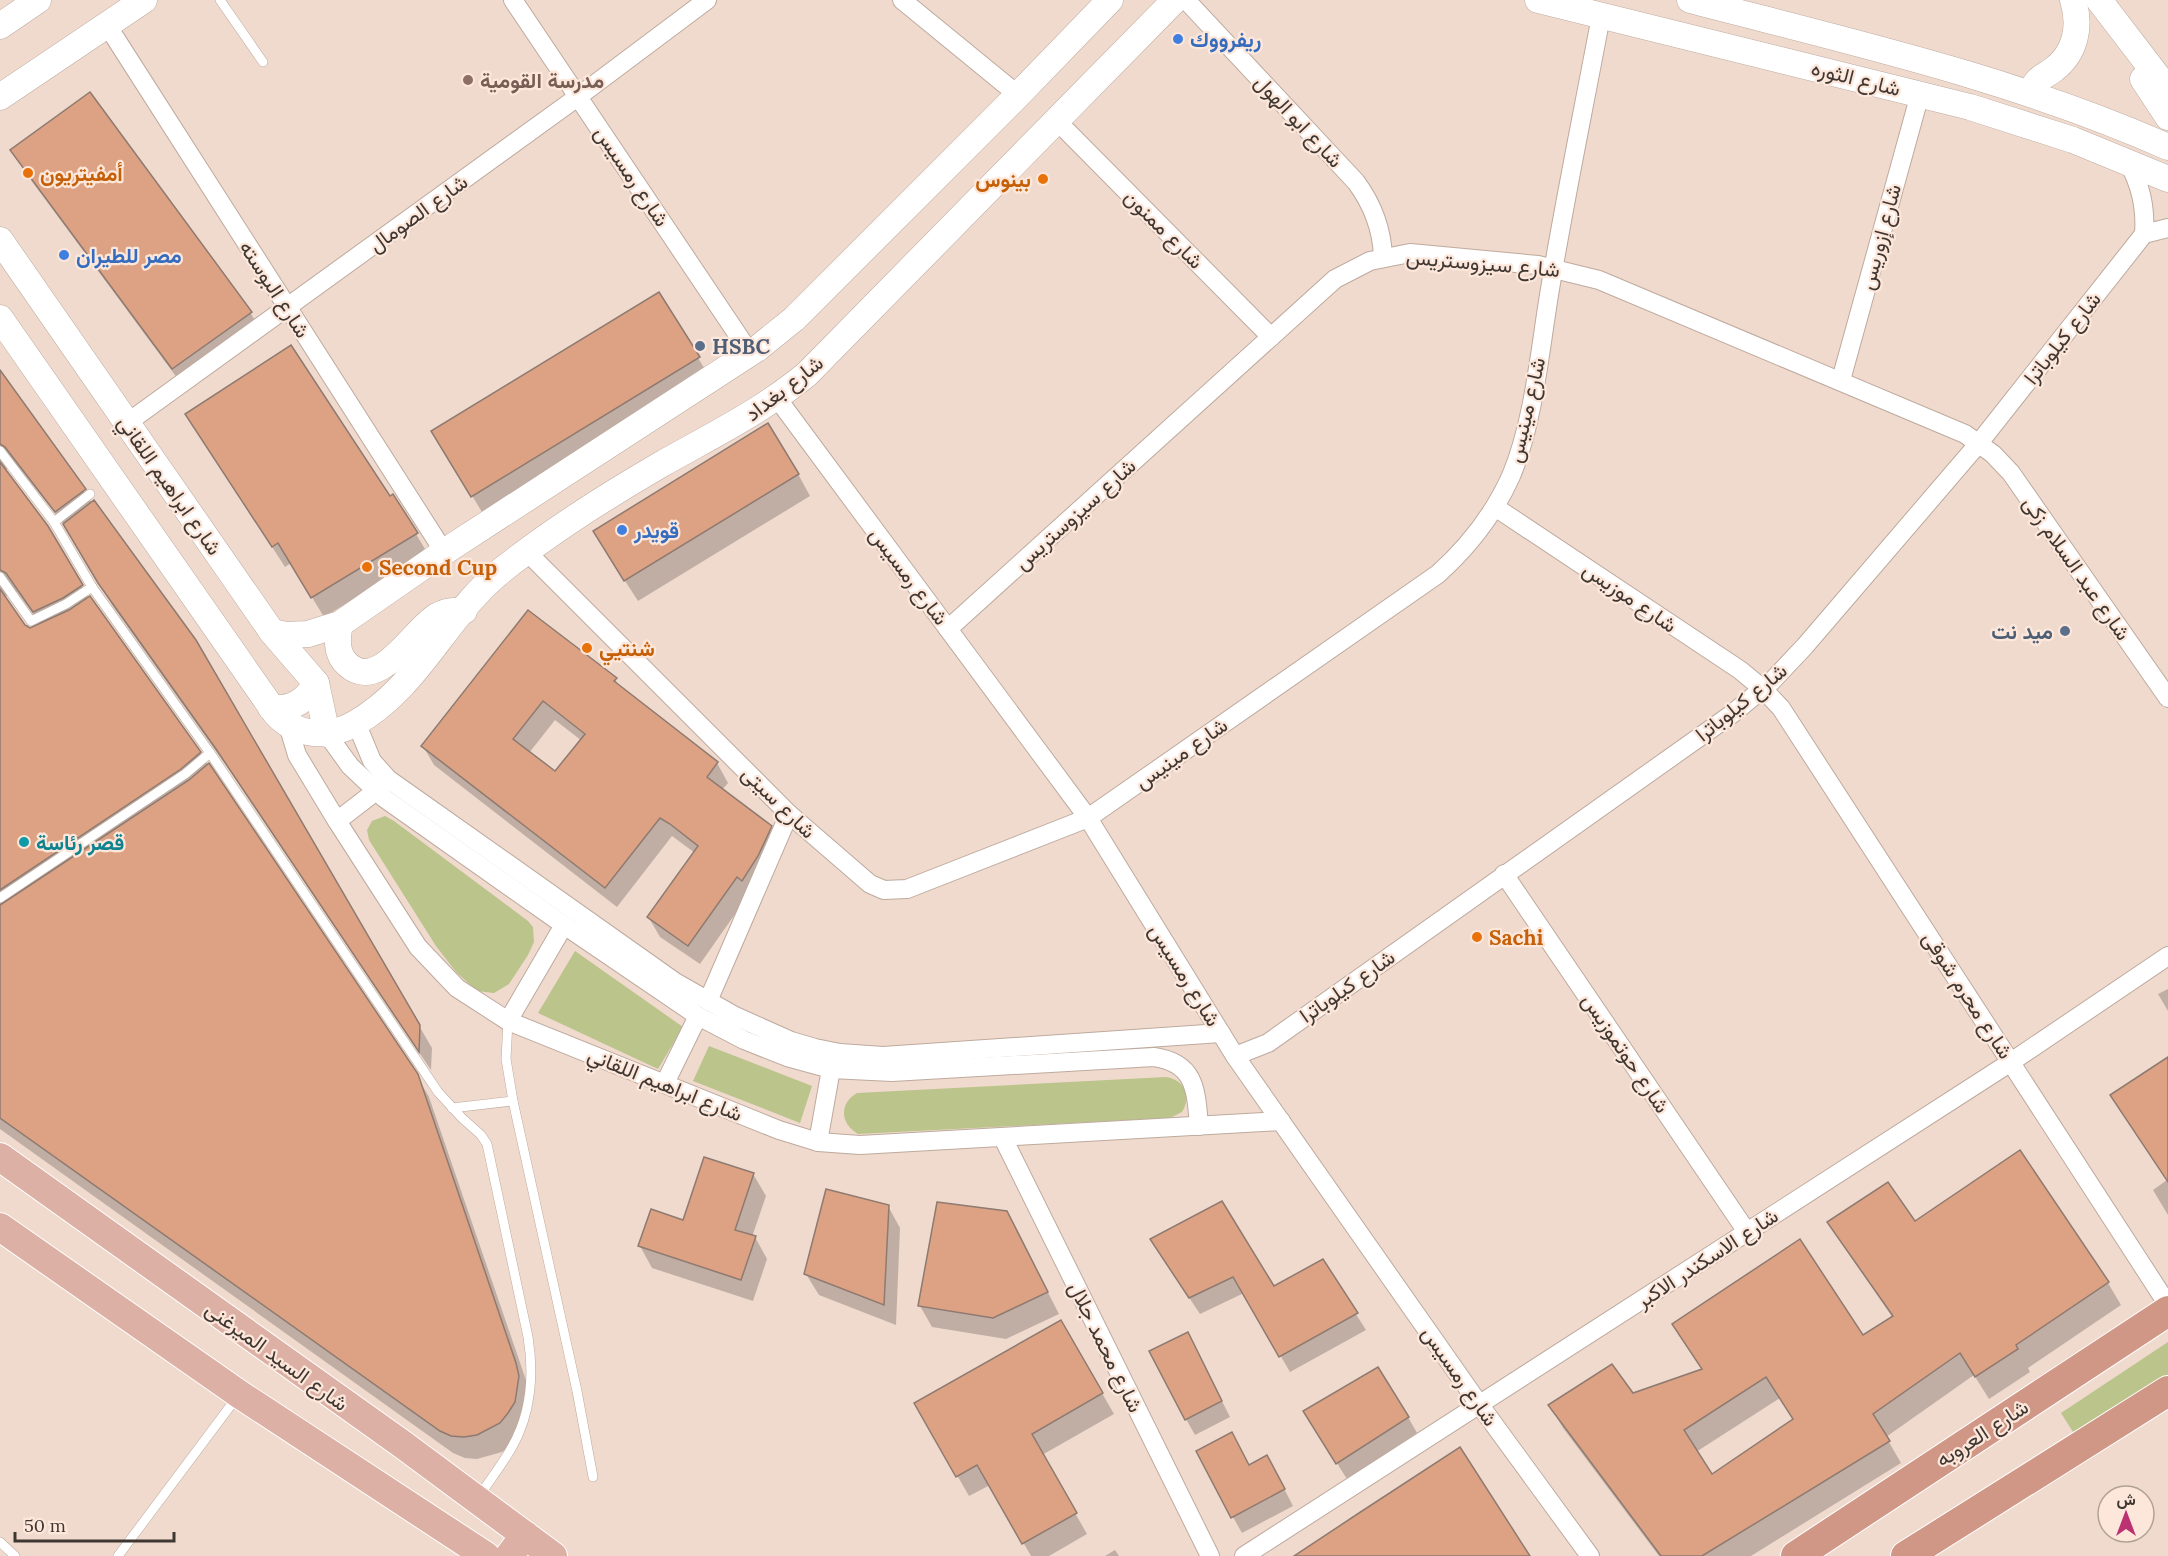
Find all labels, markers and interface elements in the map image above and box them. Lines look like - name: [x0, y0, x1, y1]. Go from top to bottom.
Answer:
- place label: ريفرووك: [1190, 26, 1261, 53]
- marker: ريفرووك: [1171, 32, 1185, 46]
- street label: شارع الثوره: [1808, 54, 1903, 103]
- place label: مدرسة القومية: [480, 67, 604, 94]
- street label: شارع ابو الهول: [1248, 69, 1349, 174]
- marker: مدرسة القومية: [461, 73, 475, 87]
- street label: شارع رمسيس: [588, 120, 676, 232]
- place label: أمفيتريون: [40, 160, 123, 187]
- marker: أمفيتريون: [21, 166, 35, 180]
- place label: بينوس: [975, 166, 1031, 193]
- street label: شارع الصومال: [363, 168, 474, 259]
- marker: بينوس: [1036, 172, 1050, 186]
- street label: شارع إزوريس: [1853, 181, 1908, 293]
- street label: شارع ممنون: [1118, 184, 1209, 275]
- street label: شارع البوسته: [233, 235, 316, 343]
- place label: مصر للطيران: [76, 242, 182, 269]
- street label: شارع سيزوستريس: [1405, 243, 1561, 284]
- marker: مصر للطيران: [57, 248, 71, 262]
- street label: شارع كيلوباترا: [2017, 286, 2107, 390]
- place label: HSBC: [712, 333, 770, 360]
- marker: HSBC: [693, 339, 707, 353]
- street label: شارع بغداد: [739, 349, 829, 428]
- street label: شارع مينيس: [1501, 355, 1552, 466]
- street label: شارع ابراهيم اللقاني: [108, 410, 228, 562]
- street label: شارع سيزوستريس: [1009, 452, 1142, 576]
- street label: شارع عبد السلام زكى: [2016, 491, 2137, 646]
- place label: قويدر: [633, 517, 679, 544]
- street label: شارع رمسيس: [863, 522, 955, 631]
- marker: قويدر: [615, 523, 629, 537]
- place label: Second Cup: [379, 554, 497, 581]
- street label: شارع موزيس: [1577, 556, 1682, 639]
- marker: Second Cup: [360, 560, 374, 574]
- place label: ميد نت: [1991, 618, 2053, 645]
- marker: ميد نت: [2058, 624, 2072, 638]
- place label: شنتيي: [599, 635, 655, 666]
- marker: شنتيي: [580, 641, 594, 655]
- street label: شارع كيلوباترا: [1690, 657, 1793, 748]
- street label: شارع مينيس: [1129, 711, 1233, 796]
- street label: شارع سيتى: [735, 760, 822, 845]
- place label: قصر رئاسة: [36, 829, 124, 856]
- marker: قصر رئاسة: [17, 835, 31, 849]
- street label: شارع رمسيس: [1142, 919, 1227, 1032]
- place label: Sachi: [1489, 924, 1543, 951]
- street label: شارع محرم شوقى: [1916, 926, 2019, 1064]
- marker: Sachi: [1470, 930, 1484, 944]
- street label: شارع كيلوباترا: [1294, 943, 1401, 1030]
- street label: شارع حوتموزيس: [1575, 988, 1676, 1119]
- street label: شارع ابراهيم اللقاني: [582, 1041, 746, 1131]
- street label: شارع الاسكندر الاكبر: [1630, 1202, 1784, 1315]
- street label: شارع محمد جلال: [1062, 1277, 1149, 1417]
- street label: شارع السيد الميرغنى: [200, 1295, 354, 1418]
- street label: شارع رمسيس: [1415, 1321, 1504, 1432]
- street label: شارع العروبه: [1931, 1393, 2034, 1474]
- north arrow: [2096, 1484, 2156, 1544]
- text: ش: [2116, 1489, 2136, 1509]
- scale bar: [15, 1505, 174, 1543]
- text: 50 m: [24, 1514, 66, 1537]

